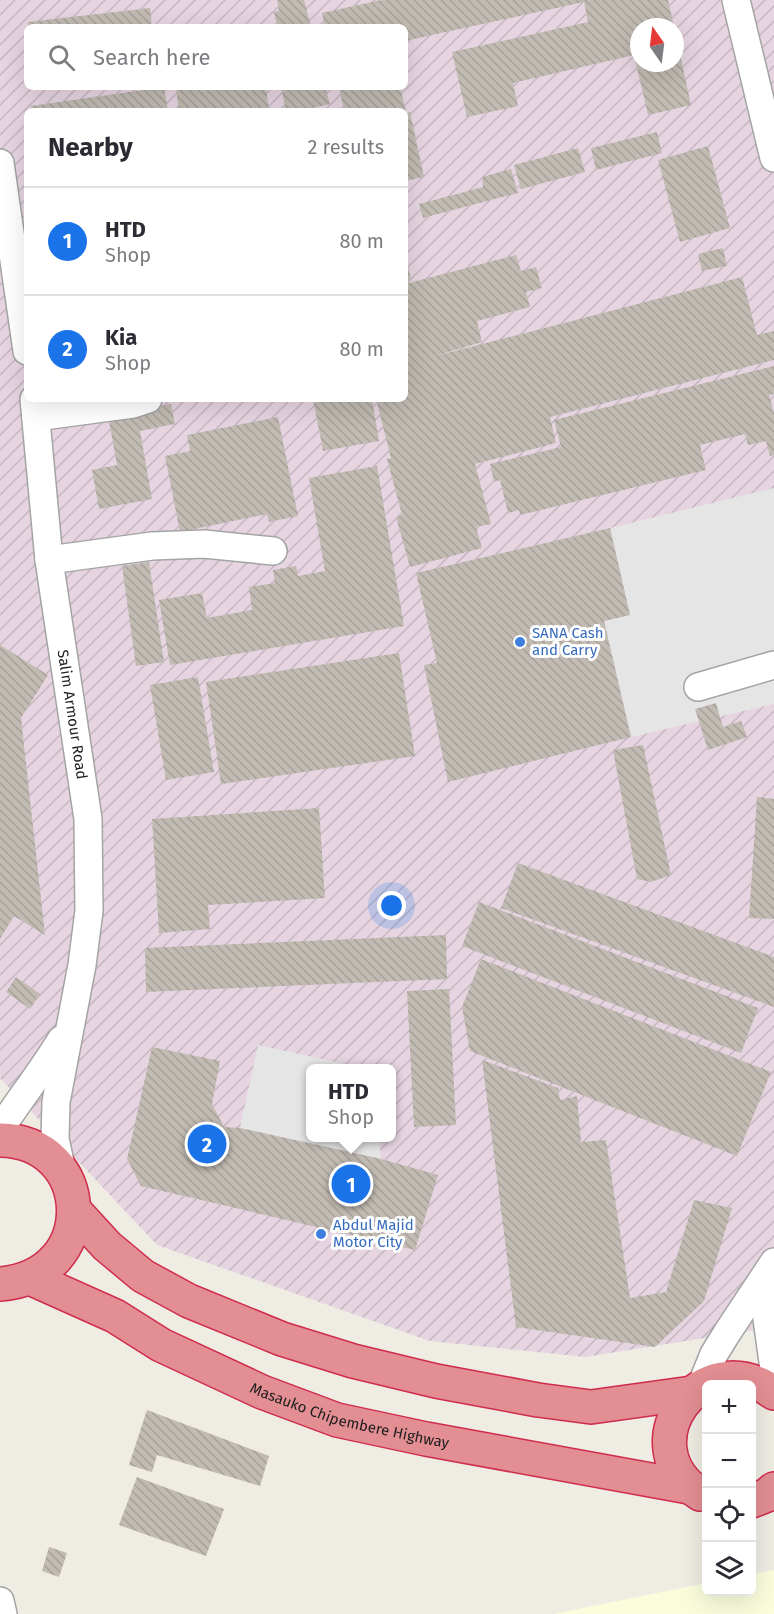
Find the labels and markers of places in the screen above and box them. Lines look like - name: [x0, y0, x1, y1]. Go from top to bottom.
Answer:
- place label: SANA Cash and Carry: [532, 624, 604, 659]
- marker: SANA Cash and Carry: [513, 635, 527, 649]
- pin: 2: [188, 1122, 226, 1166]
- pin: 1: [332, 1162, 370, 1206]
- place label: Abdul Majid Motor City: [333, 1216, 414, 1251]
- marker: Abdul Majid Motor City: [314, 1227, 328, 1241]

